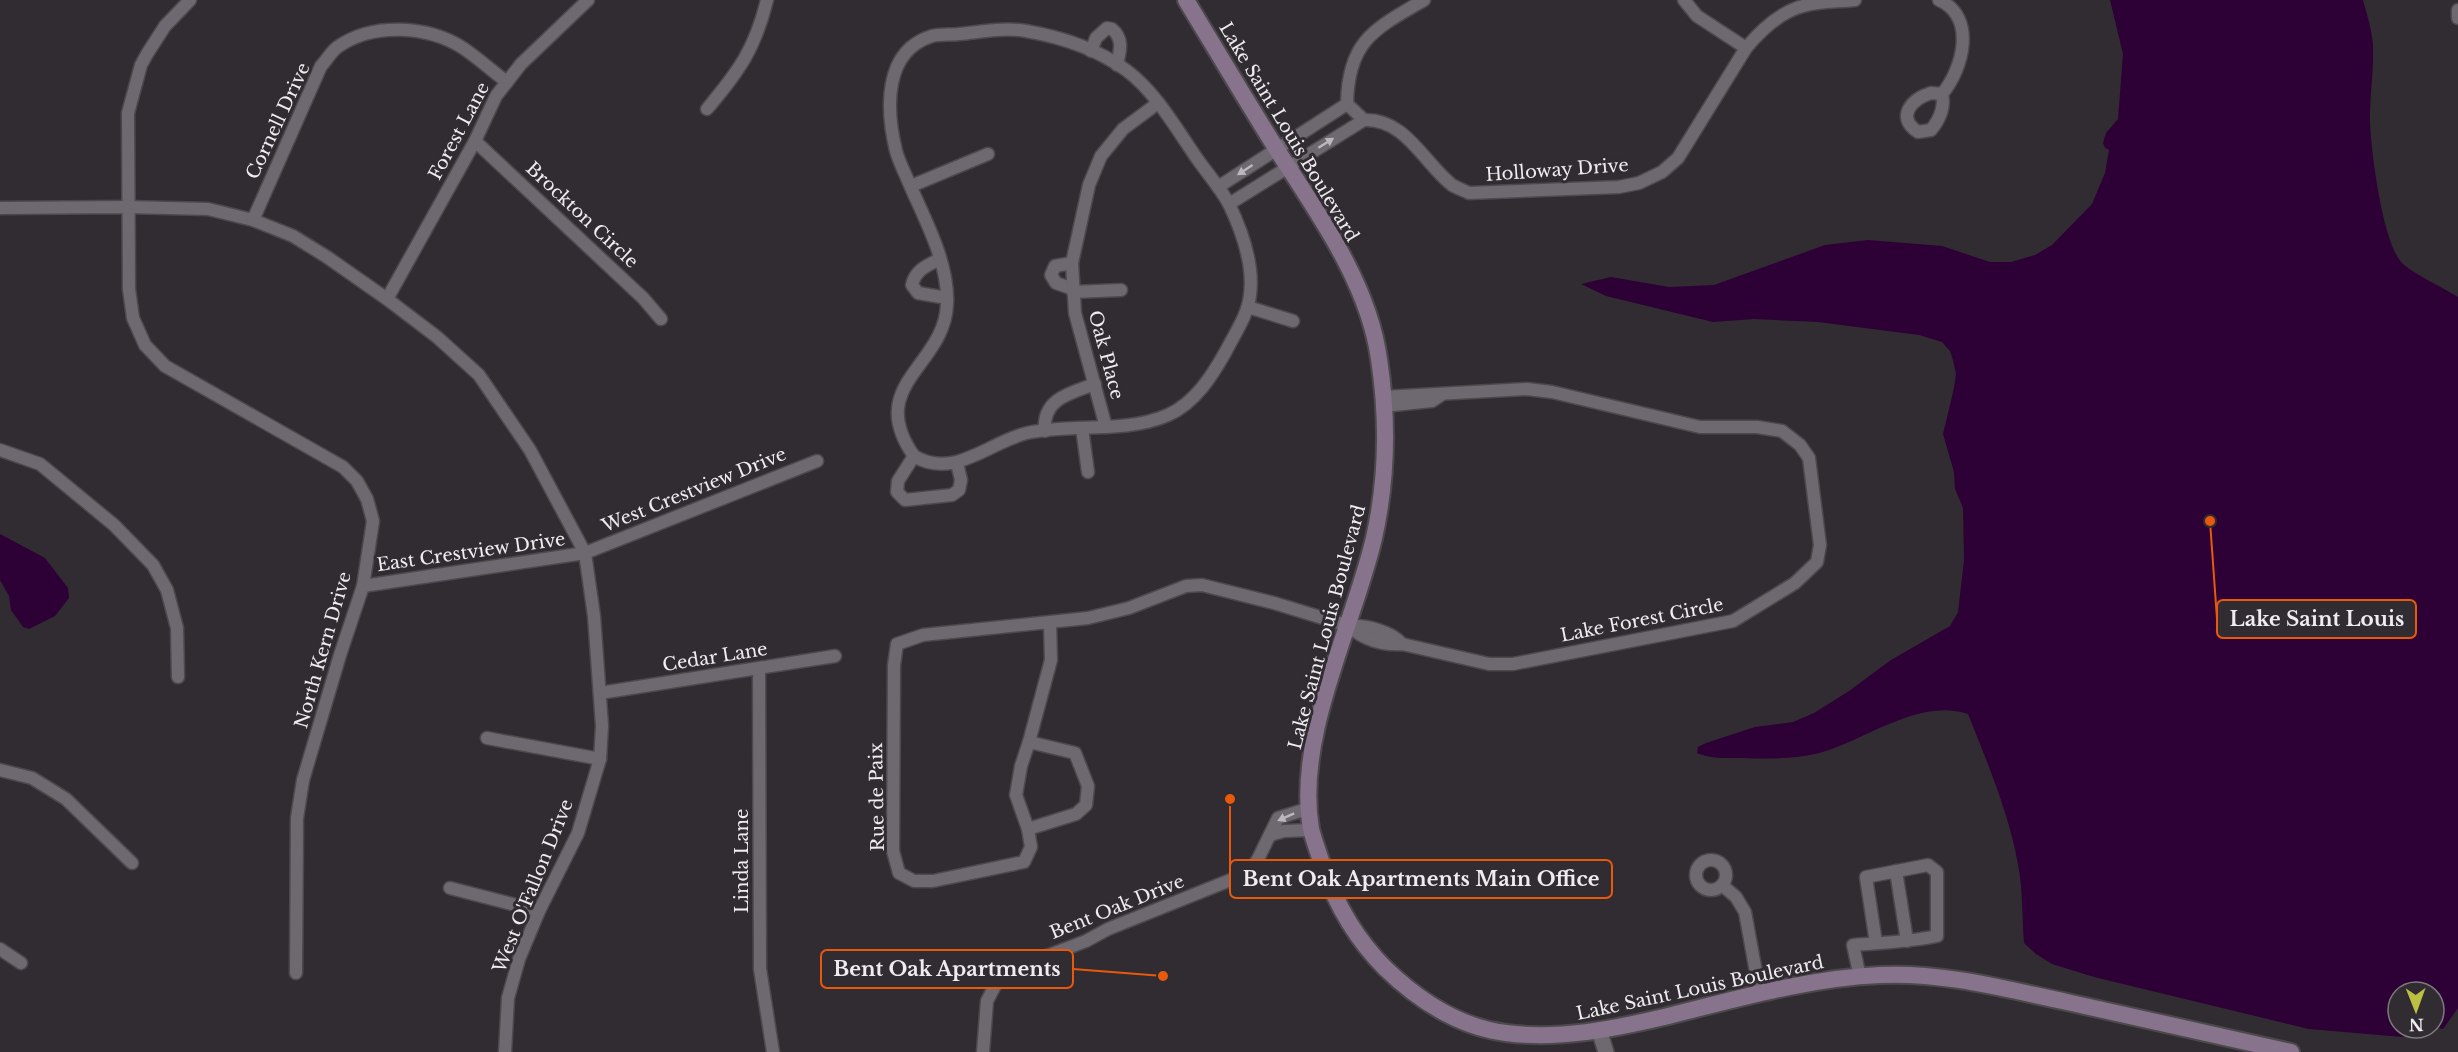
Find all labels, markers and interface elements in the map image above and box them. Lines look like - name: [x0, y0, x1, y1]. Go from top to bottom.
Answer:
- street label: Lake Saint Louis Boulevard: [1215, 18, 1363, 246]
- street label: Cornell Drive: [241, 59, 315, 183]
- street label: Forest Lane: [424, 78, 494, 184]
- one-way arrow: [1318, 137, 1334, 148]
- street label: Holloway Drive: [1485, 154, 1629, 186]
- street label: Brockton Circle: [521, 157, 643, 273]
- one-way arrow: [1237, 164, 1253, 175]
- street label: Oak Place: [1084, 308, 1128, 402]
- street label: West Crestview Drive: [598, 443, 789, 537]
- street label: Lake Saint Louis Boulevard: [1284, 502, 1370, 752]
- street label: East Crestview Drive: [375, 528, 567, 576]
- street label: North Kern Drive: [290, 569, 356, 731]
- street label: Lake Forest Circle: [1559, 593, 1725, 647]
- callout: Lake Saint Louis: [2217, 600, 2416, 638]
- text: Lake Saint Louis: [2230, 607, 2404, 631]
- street label: Cedar Lane: [661, 638, 769, 676]
- street label: Rue de Paix: [865, 742, 889, 851]
- street label: West O'Fallon Drive: [488, 796, 578, 977]
- street label: Linda Lane: [731, 809, 753, 913]
- one-way arrow: [1276, 812, 1294, 822]
- callout: Bent Oak Apartments Main Office: [1230, 860, 1612, 898]
- text: Bent Oak Apartments Main Office: [1243, 867, 1599, 891]
- street label: Bent Oak Drive: [1047, 870, 1187, 944]
- callout: Bent Oak Apartments: [821, 950, 1073, 988]
- street label: Lake Saint Louis Boulevard: [1574, 951, 1826, 1025]
- text: Bent Oak Apartments: [833, 957, 1061, 981]
- north arrow: [2386, 980, 2446, 1040]
- text: N: [2409, 1015, 2424, 1035]

